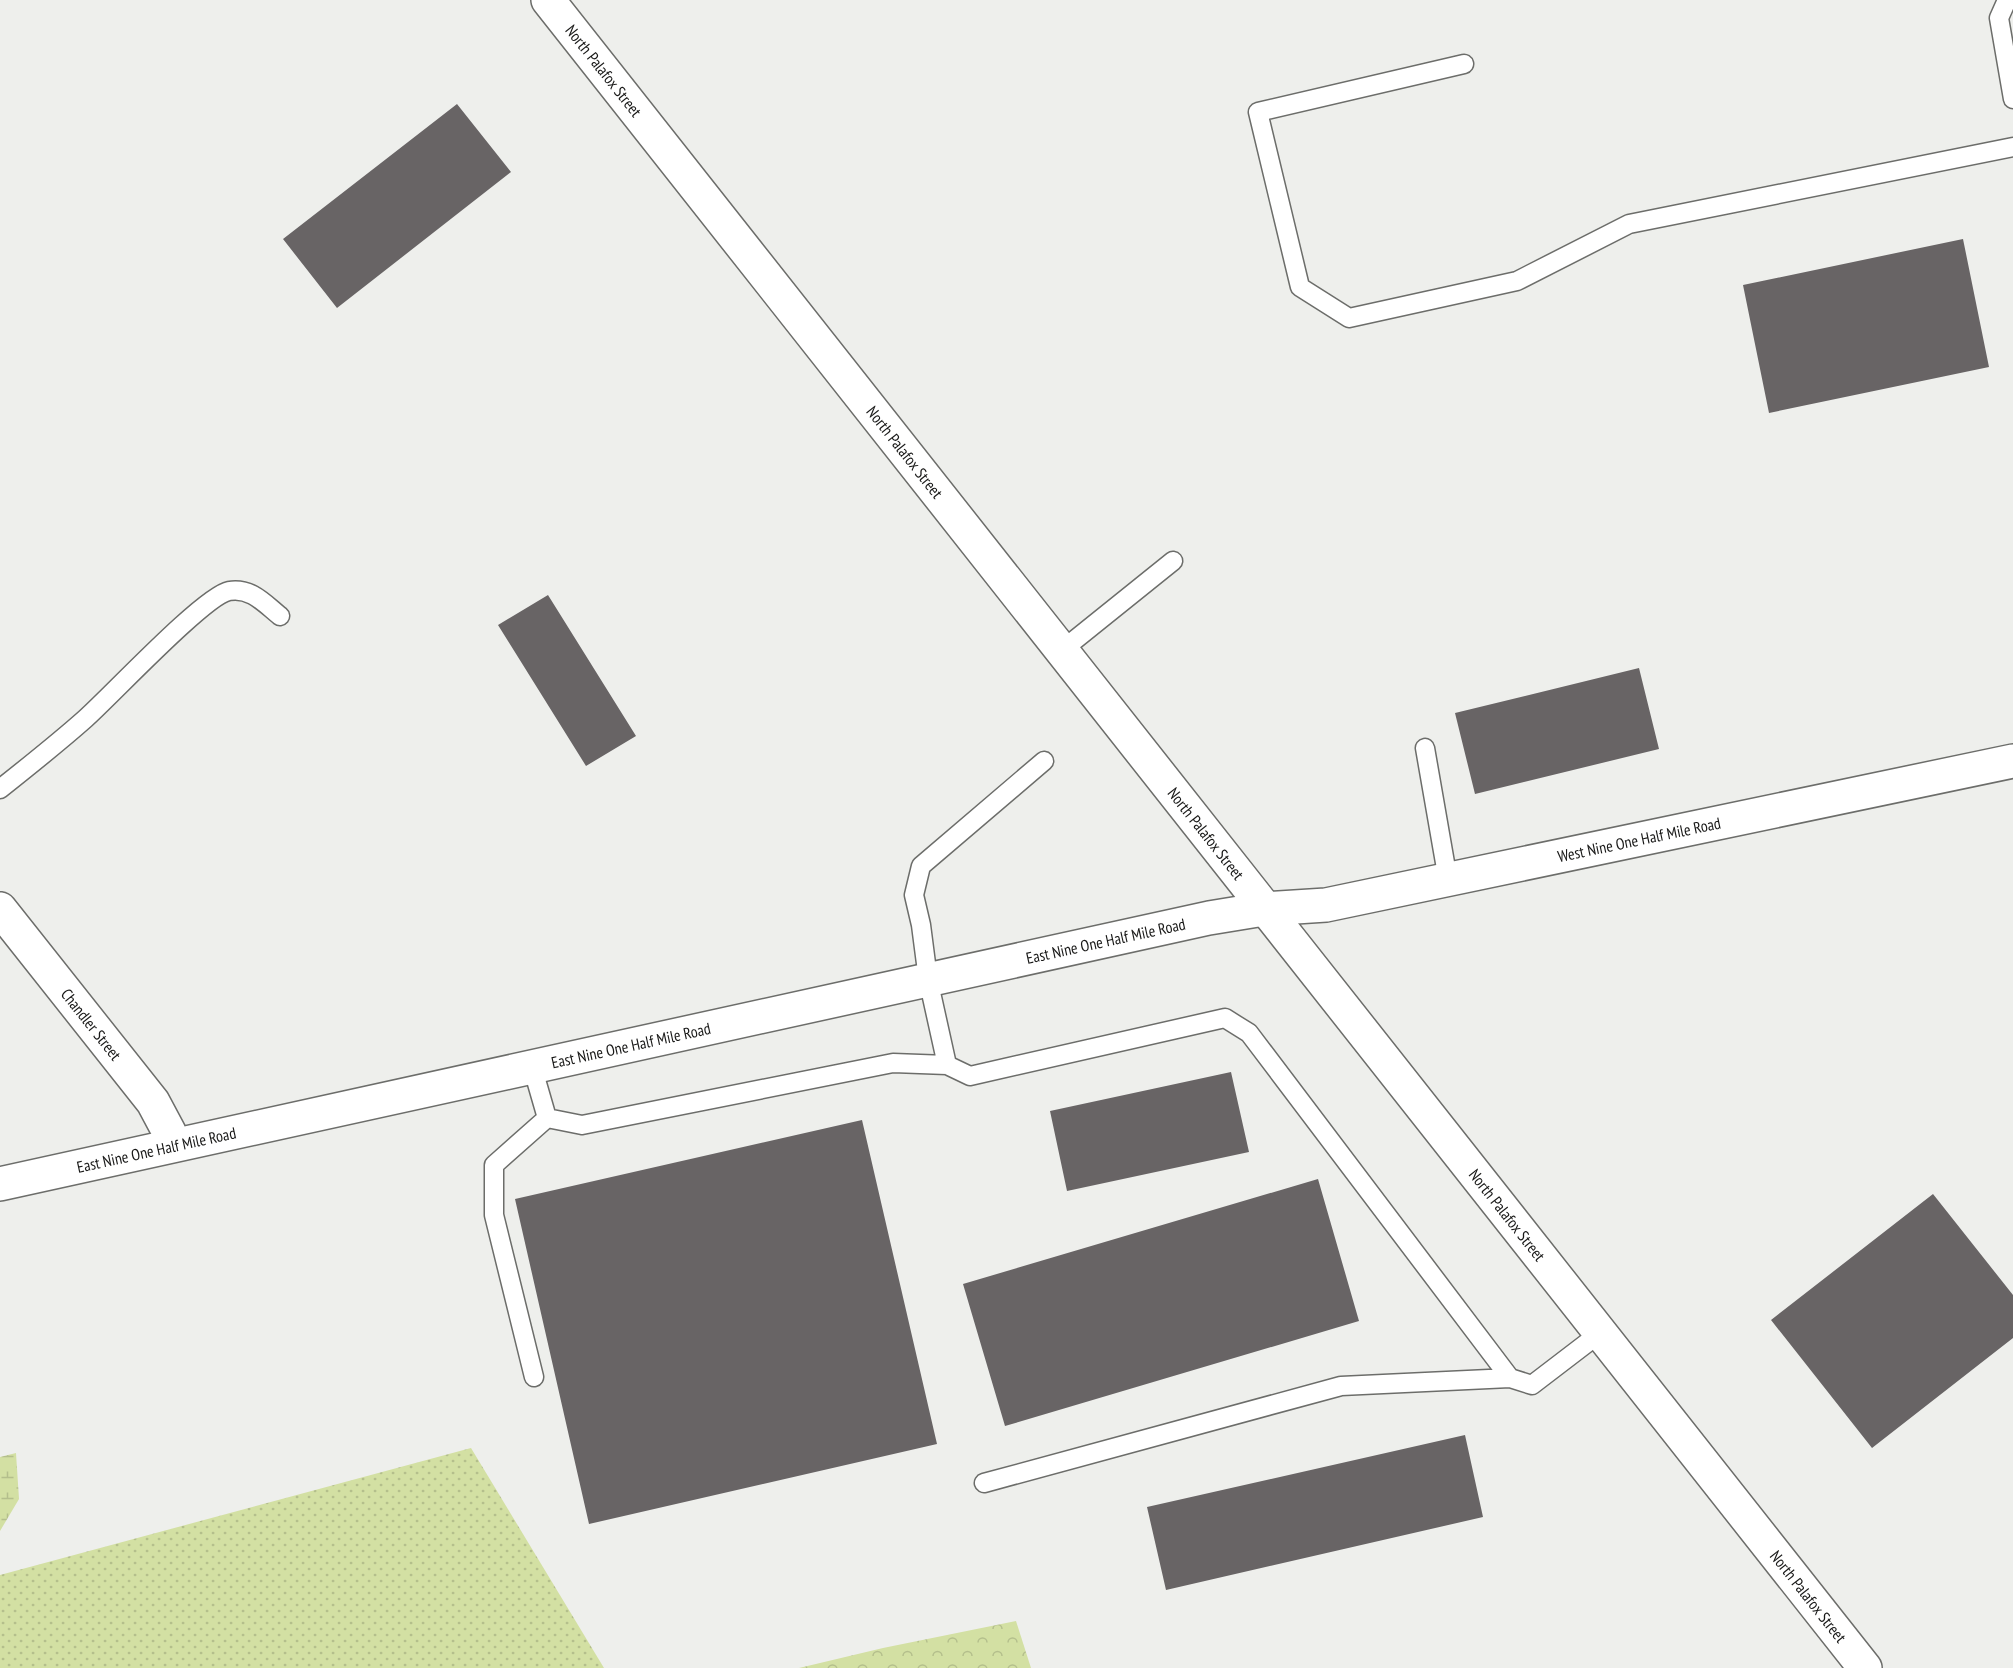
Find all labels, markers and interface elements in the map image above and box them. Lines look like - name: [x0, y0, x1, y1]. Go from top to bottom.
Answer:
- street label: North Palafox Street: [561, 21, 647, 121]
- street label: North Palafox Street: [862, 402, 948, 503]
- street label: North Palafox Street: [1164, 783, 1249, 884]
- street label: West Nine One Half Mile Road: [1556, 813, 1722, 866]
- street label: East Nine One Half Mile Road: [1024, 914, 1187, 968]
- street label: Chandler Street: [57, 984, 126, 1065]
- street label: East Nine One Half Mile Road: [549, 1018, 712, 1072]
- street label: East Nine One Half Mile Road: [75, 1122, 238, 1177]
- street label: North Palafox Street: [1465, 1165, 1550, 1266]
- street label: North Palafox Street: [1766, 1546, 1851, 1647]

